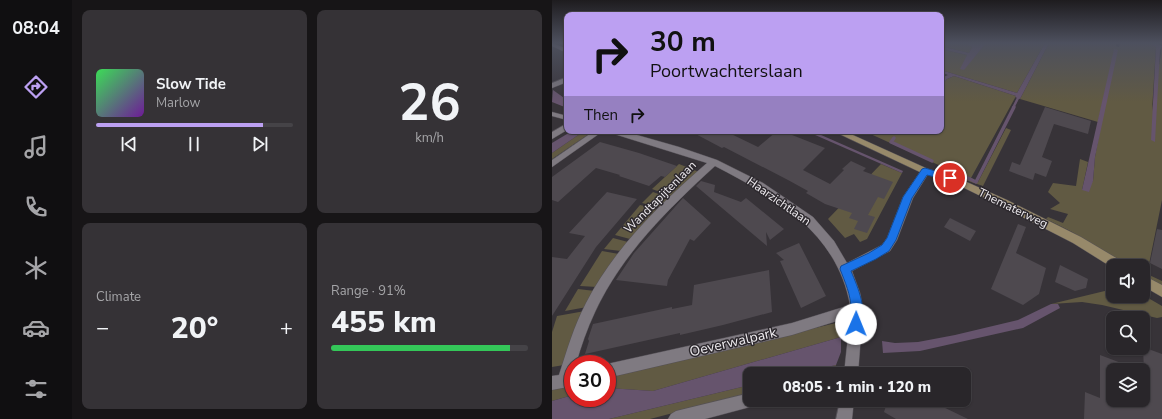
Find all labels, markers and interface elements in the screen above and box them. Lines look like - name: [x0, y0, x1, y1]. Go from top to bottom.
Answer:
- text: 08:04: [12, 16, 60, 40]
- text: 30 m: [650, 23, 716, 61]
- icon: right: [584, 28, 636, 80]
- text: Poortwachterslaan: [650, 59, 803, 83]
- text: 26: [398, 67, 461, 138]
- icon: directions: [22, 73, 50, 101]
- text: Slow Tide: [156, 74, 226, 94]
- text: Marlow: [156, 94, 201, 112]
- icon: right: [626, 104, 648, 126]
- text: Then: [584, 105, 618, 125]
- text: km/h: [415, 129, 444, 147]
- icon: music: [22, 133, 50, 161]
- icon: previous: [118, 133, 140, 155]
- icon: pause: [183, 133, 205, 155]
- icon: next: [249, 133, 271, 155]
- street label: Wandtapijtenlaan: [620, 157, 700, 237]
- pin: [933, 161, 967, 195]
- icon: arrive: [939, 167, 961, 189]
- street label: Haarzichtlaan: [744, 173, 814, 229]
- street label: Thematerweg: [975, 184, 1051, 232]
- icon: phone: [22, 193, 50, 221]
- icon: climate: [22, 254, 50, 282]
- map controls: [1106, 259, 1150, 407]
- button: sound: [1106, 259, 1150, 303]
- text: Range · 91%: [331, 282, 406, 300]
- text: Climate: [96, 288, 141, 306]
- text: 455 km: [331, 302, 437, 343]
- position arrow: [835, 303, 877, 345]
- text: 20°: [171, 308, 218, 349]
- button: search: [1106, 311, 1150, 355]
- text: −: [96, 313, 109, 343]
- text: +: [280, 313, 293, 343]
- icon: car: [22, 314, 50, 342]
- street label: Oeverwalpark: [688, 323, 779, 361]
- speed limit sign: 30: [564, 355, 616, 407]
- button: layers: [1106, 363, 1150, 407]
- icon: filters: [22, 375, 50, 403]
- text: 08:05 · 1 min · 120 m: [783, 377, 931, 397]

